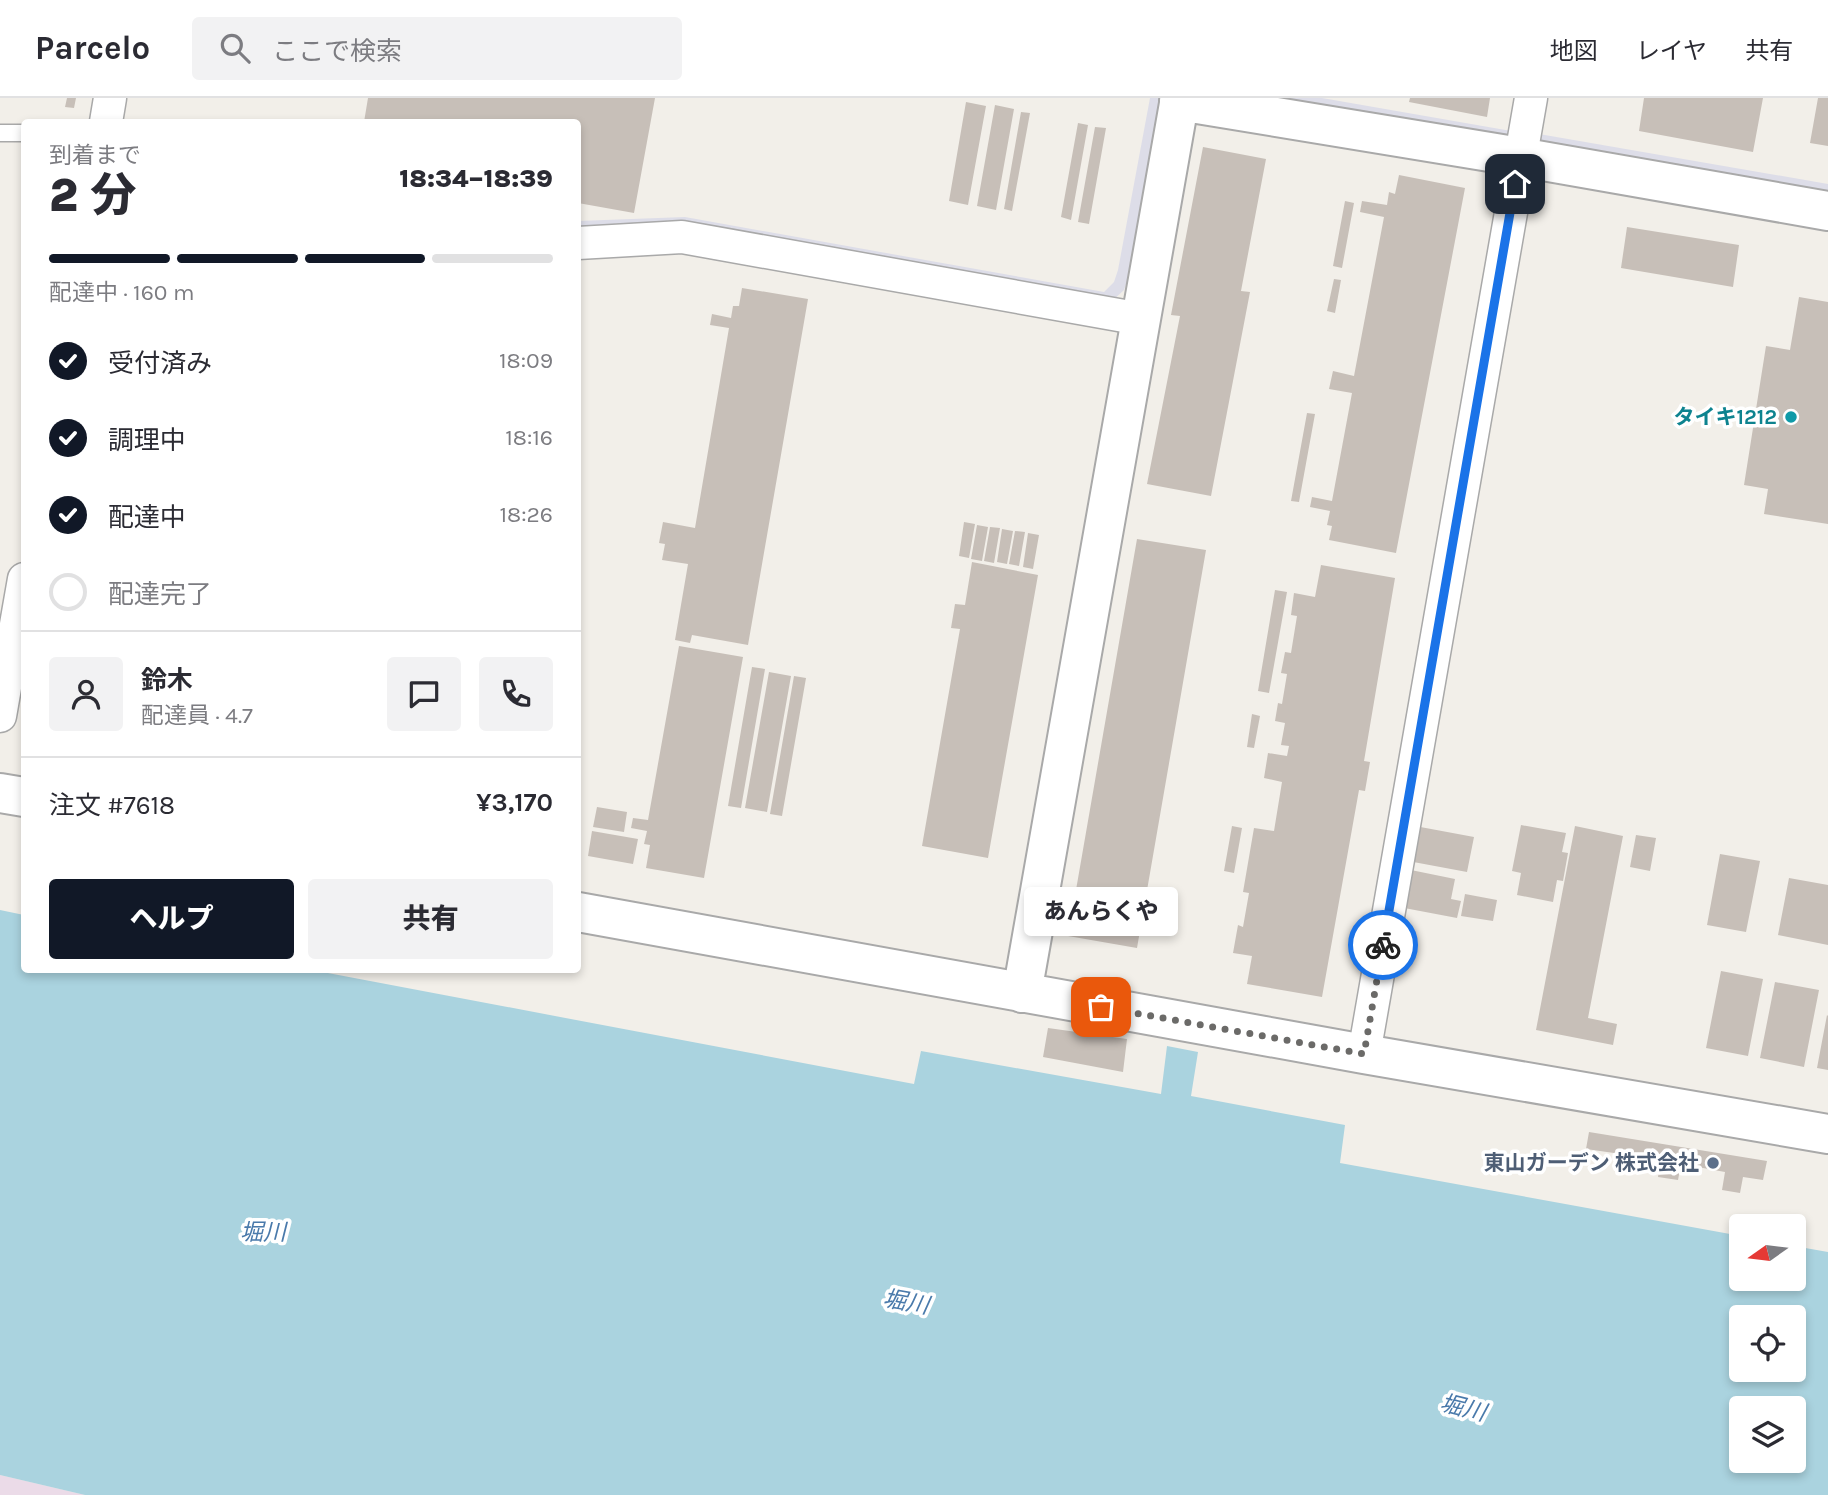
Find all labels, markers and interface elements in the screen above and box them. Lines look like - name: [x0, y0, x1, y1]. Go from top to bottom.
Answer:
- search box: [192, 17, 682, 80]
- text: Parcelo: [35, 29, 150, 67]
- icon: search: [216, 29, 254, 67]
- text: ここで検索: [272, 36, 402, 67]
- text: 地図: [1550, 37, 1598, 65]
- text: レイヤ: [1636, 37, 1707, 65]
- text: 共有: [1745, 37, 1793, 65]
- text: 到着まで: [49, 142, 141, 169]
- pin: [1485, 154, 1545, 214]
- text: 18:34–18:39: [399, 163, 553, 194]
- icon: home: [1496, 165, 1534, 203]
- text: 2 分: [49, 169, 136, 223]
- text: 配達中 · 160 m: [49, 279, 194, 306]
- icon: check: [49, 342, 87, 380]
- text: 18:09: [499, 347, 553, 374]
- text: 受付済み: [108, 348, 212, 379]
- place label: タイキ1212: [1674, 405, 1777, 429]
- marker: タイキ1212: [1783, 409, 1799, 425]
- icon: check: [49, 419, 87, 457]
- text: 18:16: [505, 424, 553, 451]
- text: 調理中: [108, 425, 186, 456]
- icon: check: [49, 496, 87, 534]
- text: 18:26: [499, 501, 553, 528]
- text: 配達中: [108, 502, 186, 533]
- text: 配達完了: [108, 579, 212, 610]
- button: person: [49, 657, 123, 731]
- button: chat: [387, 657, 461, 731]
- button: phone: [479, 657, 553, 731]
- text: 鈴木: [141, 665, 193, 696]
- text: 配達員 · 4.7: [141, 702, 253, 729]
- text: ¥3,170: [476, 787, 553, 818]
- text: 注文 #7618: [49, 790, 175, 821]
- button: ヘルプ: [49, 879, 294, 959]
- button: 共有: [308, 879, 553, 959]
- callout: あんらくや: [1024, 888, 1178, 937]
- text: あんらくや: [1044, 898, 1159, 925]
- courier: [1348, 910, 1418, 980]
- icon: bike: [1364, 926, 1402, 964]
- pin: [1071, 977, 1131, 1037]
- icon: bag: [1082, 988, 1120, 1026]
- place label: 東山ガーデン 株式会社: [1484, 1151, 1699, 1175]
- marker: 東山ガーデン 株式会社: [1705, 1155, 1721, 1171]
- north arrow: [1729, 1214, 1806, 1292]
- map controls: [1729, 1214, 1806, 1473]
- water label: 堀川: [240, 1219, 289, 1246]
- water label: 堀川: [881, 1285, 934, 1320]
- button: locate: [1729, 1305, 1806, 1382]
- water label: 堀川: [1437, 1389, 1491, 1427]
- button: layers: [1729, 1396, 1806, 1473]

